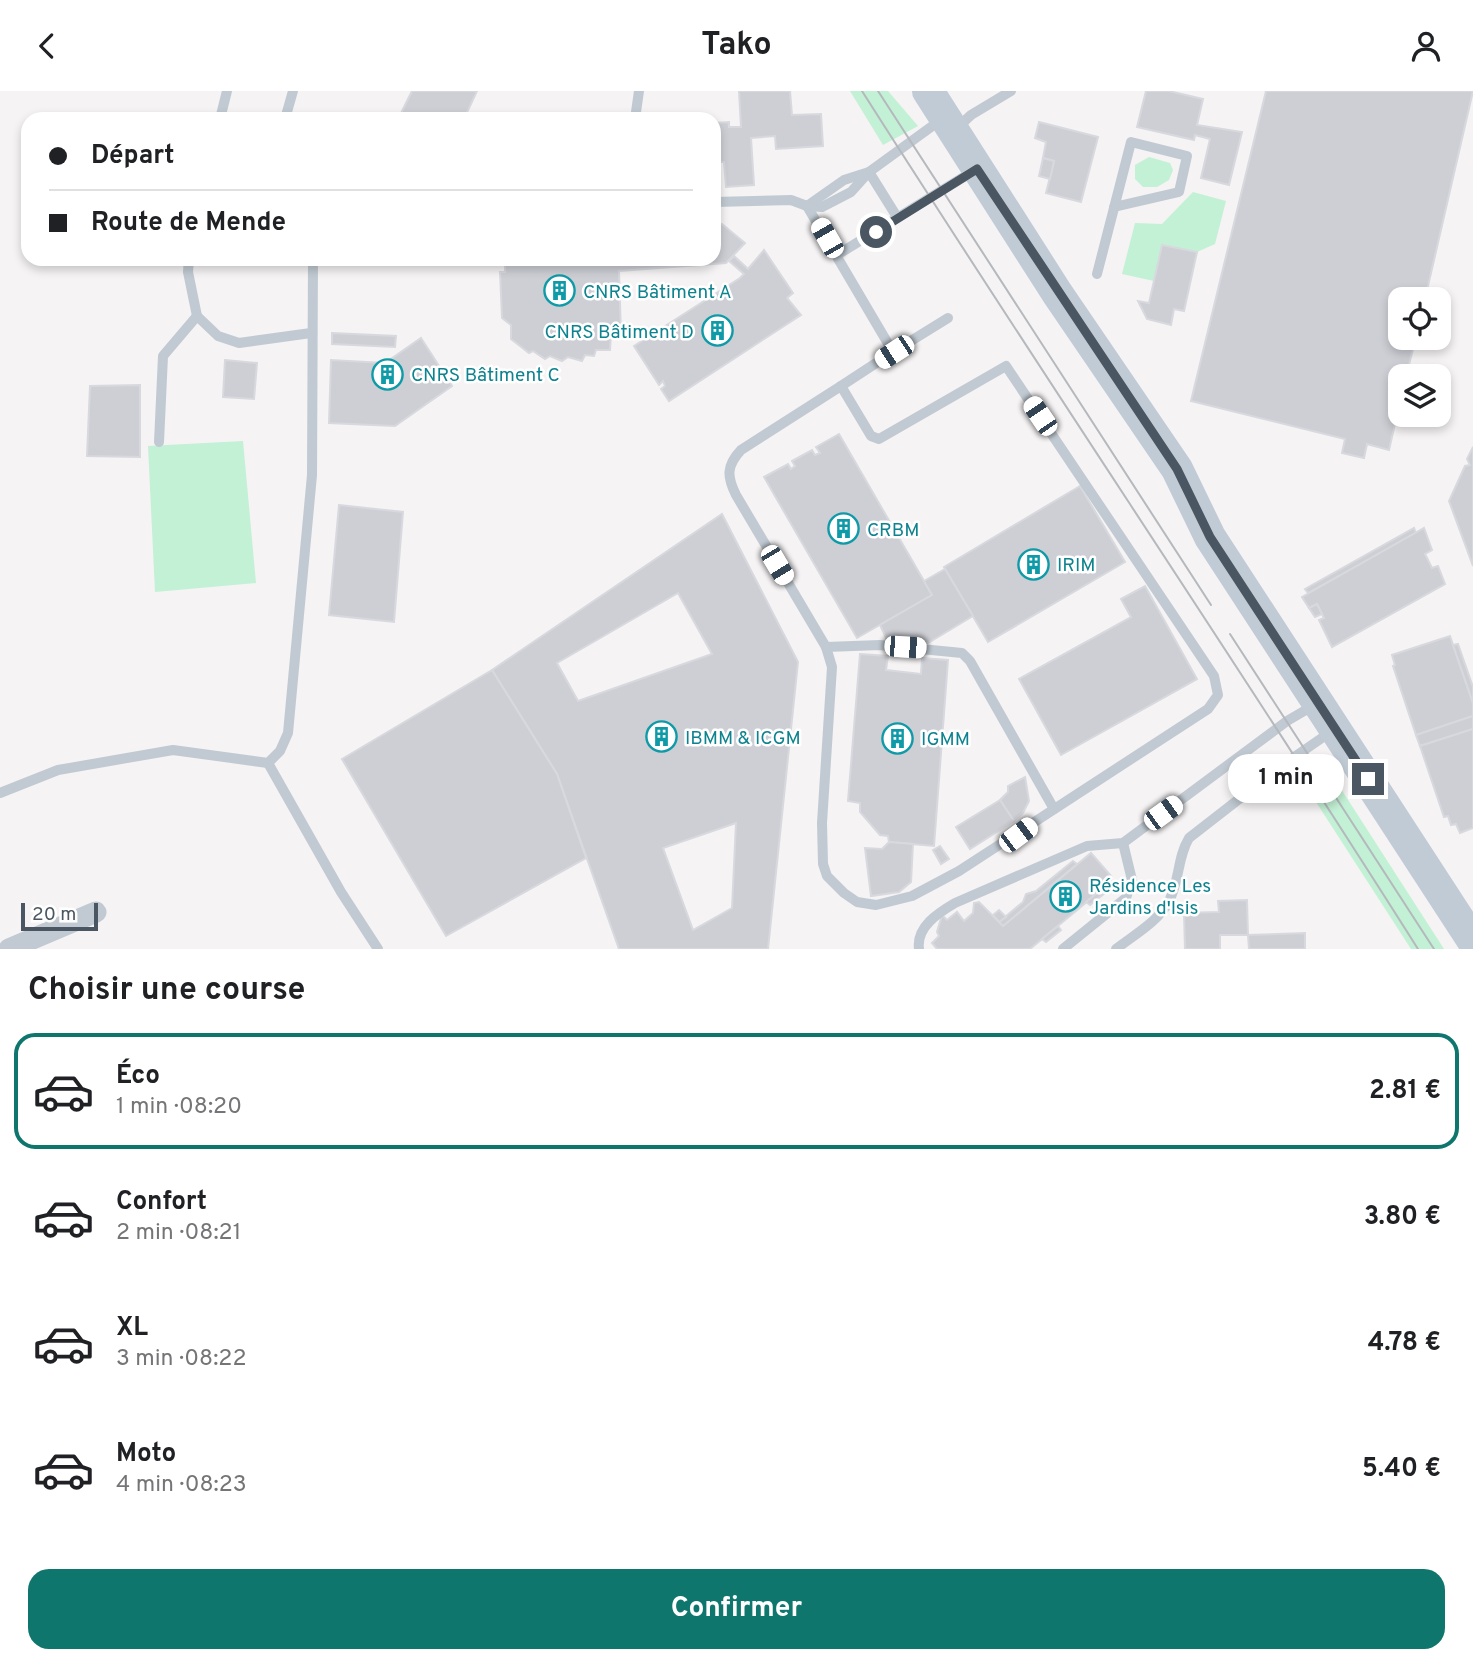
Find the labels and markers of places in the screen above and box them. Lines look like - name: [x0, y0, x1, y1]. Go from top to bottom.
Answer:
- building icon: CNRS Bâtiment A: [543, 274, 577, 308]
- place label: CNRS Bâtiment A: [583, 281, 732, 305]
- building icon: CNRS Bâtiment D: [700, 314, 734, 348]
- place label: CNRS Bâtiment D: [544, 321, 694, 345]
- building icon: CNRS Bâtiment C: [371, 357, 405, 391]
- place label: CNRS Bâtiment C: [411, 364, 560, 388]
- building icon: CRBM: [827, 512, 861, 546]
- place label: CRBM: [867, 519, 919, 543]
- building icon: IRIM: [1017, 547, 1051, 581]
- place label: IRIM: [1057, 554, 1096, 578]
- building icon: IBMM & ICGM: [645, 720, 679, 754]
- building icon: IGMM: [881, 721, 915, 755]
- place label: IBMM & ICGM: [685, 727, 801, 751]
- place label: IGMM: [921, 728, 970, 752]
- place label: Résidence Les Jardins d'Isis: [1089, 875, 1211, 921]
- building icon: Résidence Les Jardins d'Isis: [1049, 879, 1083, 913]

